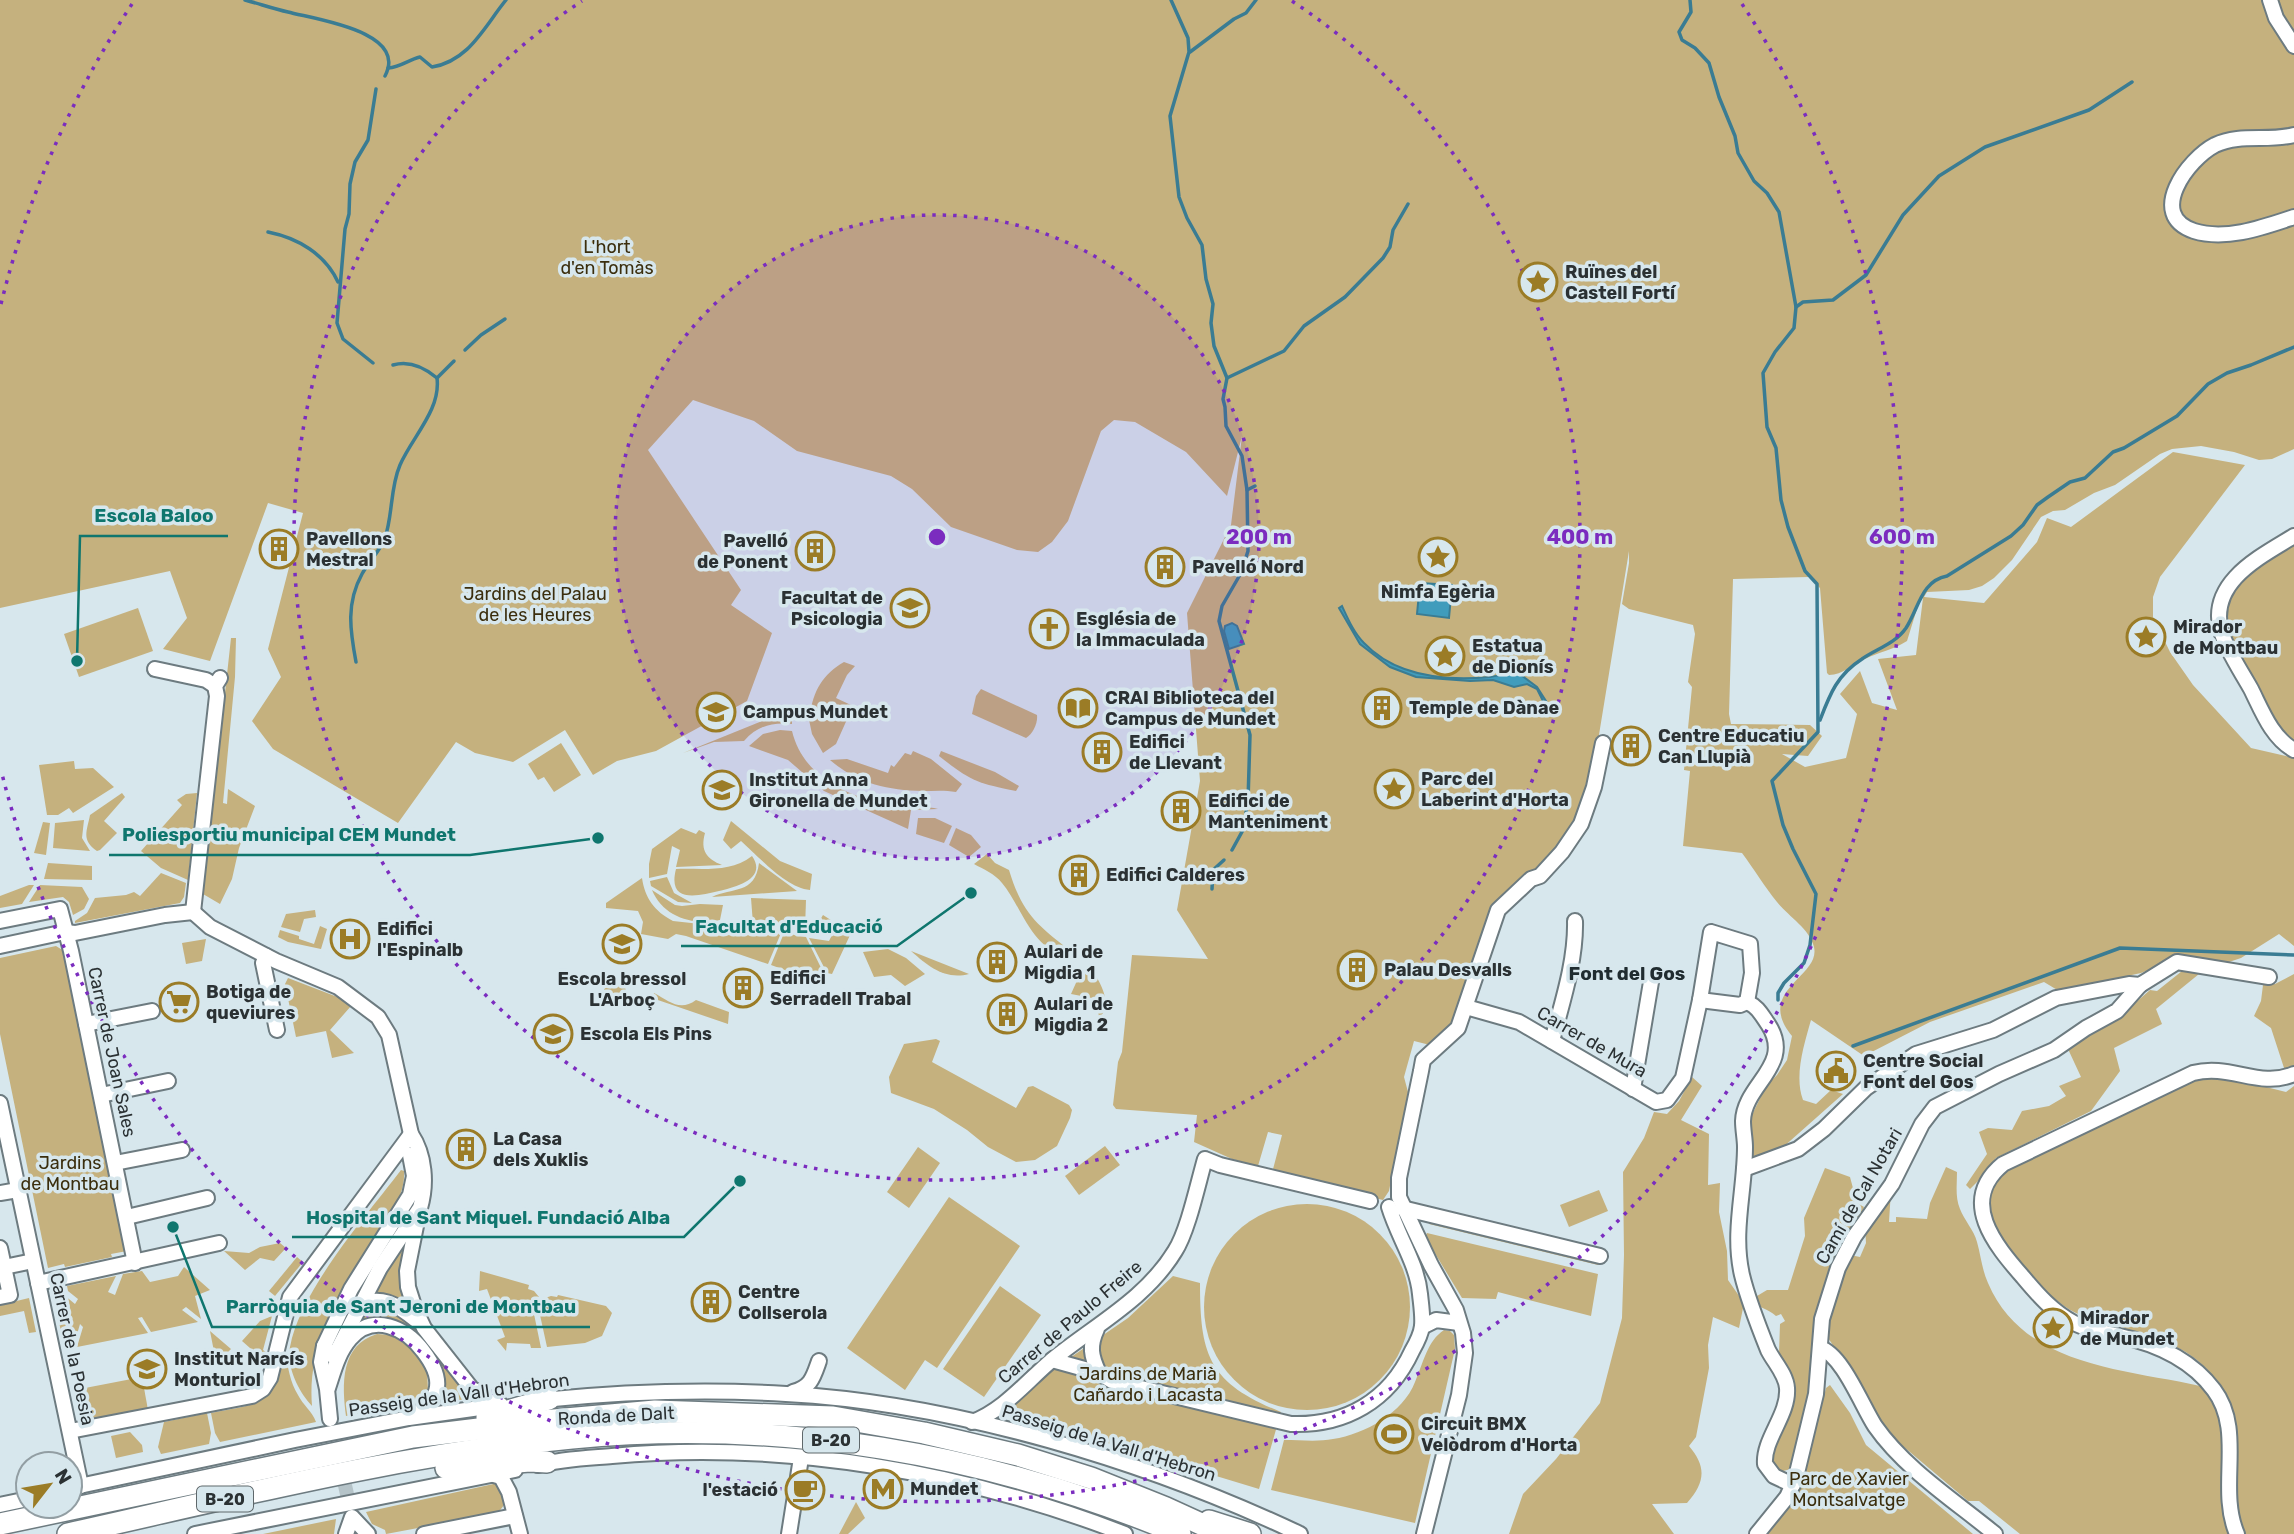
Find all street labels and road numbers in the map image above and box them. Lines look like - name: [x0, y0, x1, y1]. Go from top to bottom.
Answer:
- street label: Carrer de Joan Sales: [83, 965, 141, 1139]
- street label: Carrer de Mura: [1533, 1002, 1651, 1082]
- street label: Camí de Cal Notari: [1811, 1124, 1907, 1268]
- street label: Carrer de Paulo Freire: [994, 1255, 1146, 1389]
- street label: Carrer de la Poesia: [45, 1271, 99, 1427]
- street label: Passeig de la Vall d'Hebron: [347, 1369, 571, 1421]
- street label: Passeig de la Vall d'Hebron: [999, 1400, 1219, 1486]
- street label: Ronda de Dalt: [557, 1402, 675, 1430]
- road number: B-20: [803, 1428, 859, 1452]
- road number: B-20: [197, 1486, 253, 1512]

